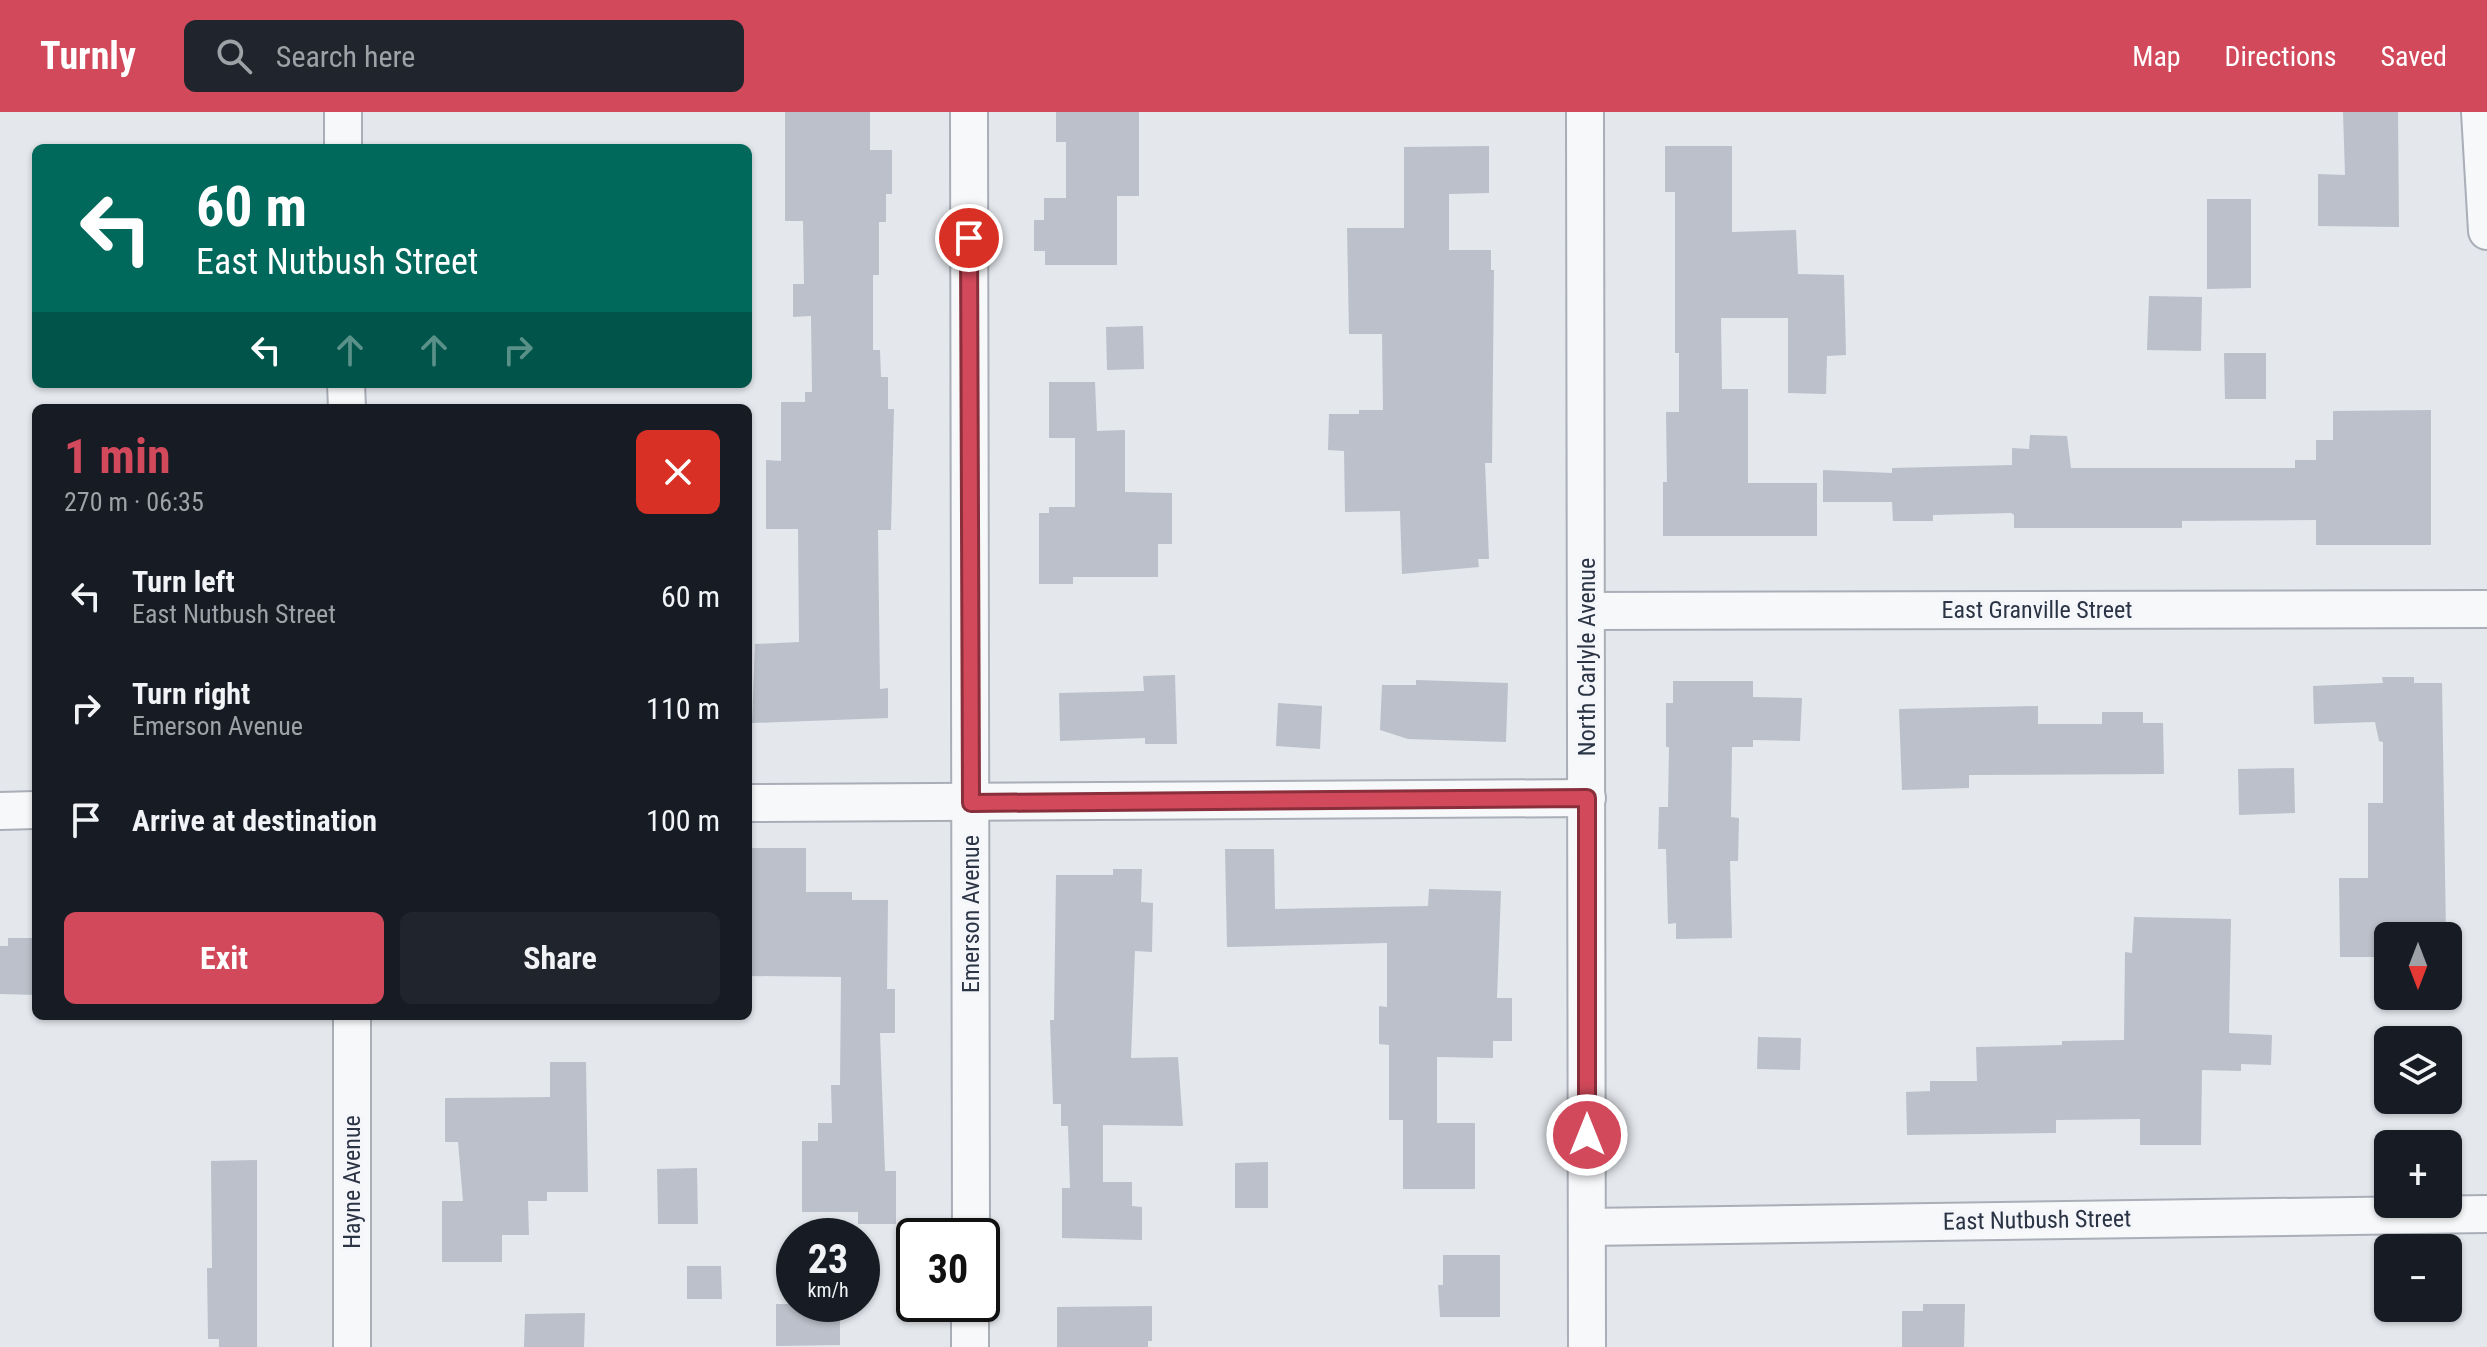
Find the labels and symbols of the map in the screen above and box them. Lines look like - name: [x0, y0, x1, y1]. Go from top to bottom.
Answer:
- pin: [935, 204, 1003, 272]
- street label: North Carlyle Avenue: [1573, 558, 1601, 756]
- street label: East Granville Street: [1942, 596, 2132, 624]
- street label: Emerson Avenue: [957, 835, 985, 993]
- north arrow: [2374, 922, 2462, 1010]
- position arrow: [1545, 1093, 1629, 1177]
- street label: Hayne Avenue: [338, 1115, 366, 1249]
- street label: East Nutbush Street: [1943, 1204, 2131, 1236]
- speed limit sign: 30: [896, 1218, 1000, 1322]

